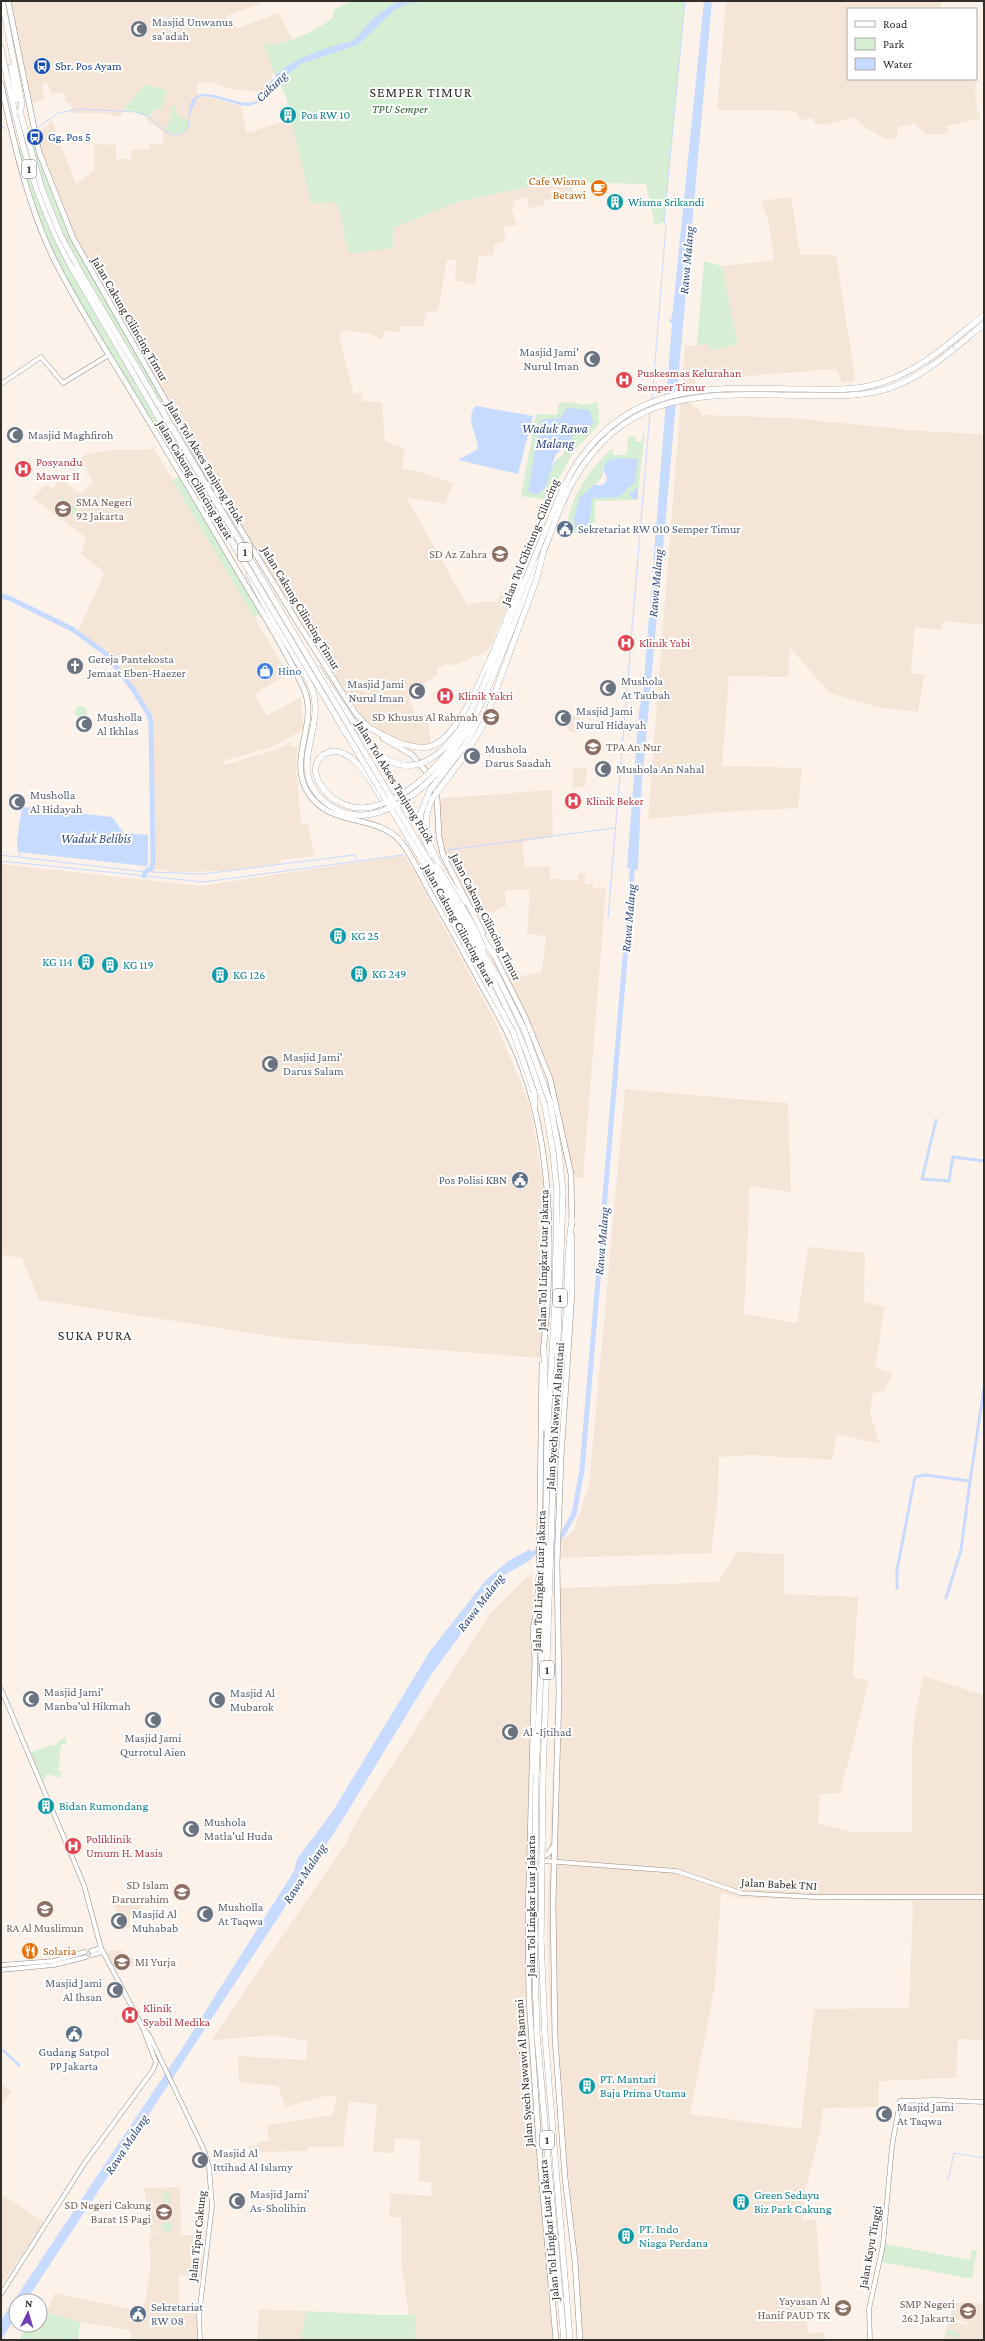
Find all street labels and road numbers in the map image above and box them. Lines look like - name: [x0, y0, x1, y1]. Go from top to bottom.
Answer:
- road number: 1: [22, 160, 36, 178]
- street label: Jalan Cakung Cilincing Timur: [88, 254, 172, 384]
- street label: Jalan Tol Akses Tanjung Priok: [162, 397, 247, 526]
- street label: Jalan Cakung Cilincing Barat: [153, 417, 237, 543]
- street label: Jalan Tol Cibitung–Cilincing: [498, 477, 562, 608]
- road number: 1: [238, 543, 252, 561]
- street label: Jalan Cakung Cilincing Timur: [258, 543, 344, 673]
- street label: Jalan Tol Akses Tanjung Priok: [352, 717, 437, 846]
- street label: Jalan Cakung Cilincing Timur: [447, 850, 525, 984]
- street label: Jalan Cakung Cilincing Barat: [419, 861, 499, 989]
- street label: Jalan Tol Lingkar Luar Jakarta: [535, 1189, 551, 1332]
- road number: 1: [553, 1289, 567, 1307]
- street label: Jalan Syech Nawawi Al Bantani: [543, 1342, 567, 1491]
- street label: Jalan Tol Lingkar Luar Jakarta: [530, 1510, 548, 1653]
- road number: 1: [540, 1661, 554, 1679]
- street label: Jalan Tol Lingkar Luar Jakarta: [524, 1835, 538, 1978]
- street label: Jalan Babek TNI: [740, 1875, 818, 1893]
- street label: Jalan Syech Nawawi Al Bantani: [512, 1999, 536, 2148]
- road number: 1: [540, 2131, 554, 2149]
- street label: Jalan Tol Lingkar Luar Jakarta: [536, 2158, 562, 2302]
- street label: Jalan Tipar Cakung: [185, 2190, 209, 2283]
- street label: Jalan Kayu Tinggi: [856, 2205, 884, 2290]

